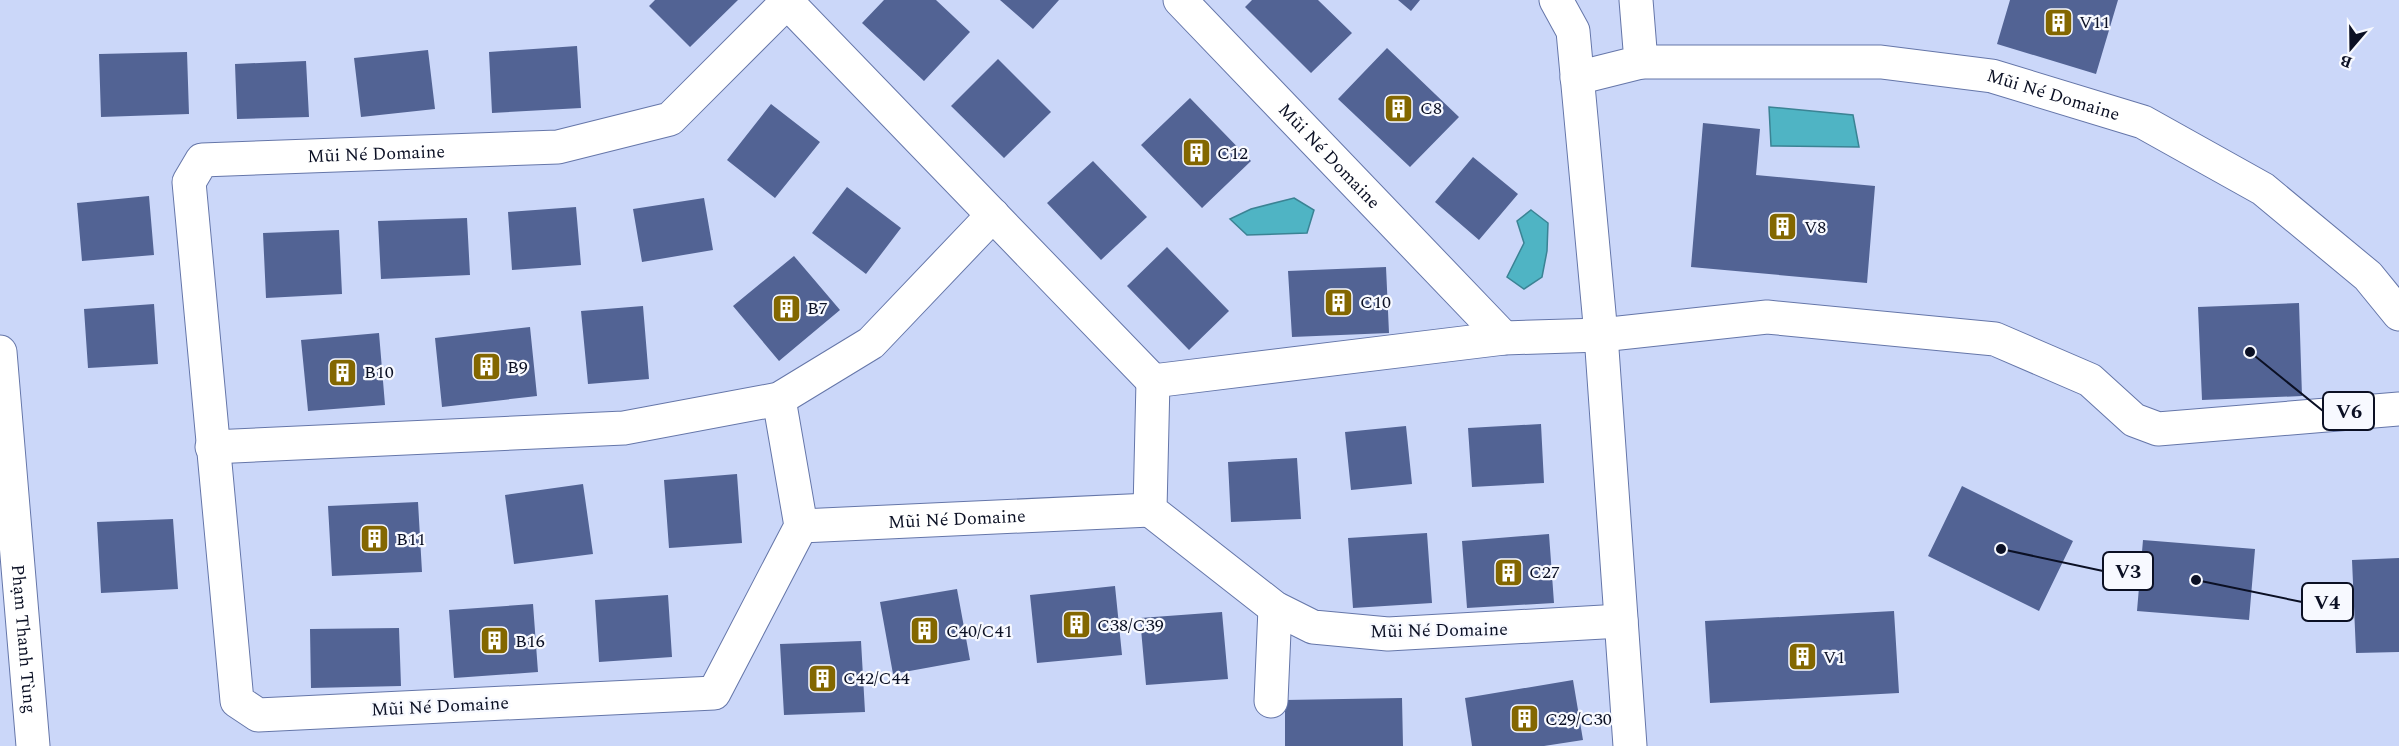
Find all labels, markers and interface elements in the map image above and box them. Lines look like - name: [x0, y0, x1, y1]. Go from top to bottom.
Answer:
- building icon: V11: [2042, 6, 2074, 38]
- place label: V11: [2079, 9, 2110, 36]
- north arrow: [2321, 18, 2381, 78]
- text: B: [2337, 48, 2356, 74]
- street label: Mũi Né Domaine: [1983, 62, 2123, 128]
- building icon: C8: [1383, 92, 1415, 124]
- place label: C8: [1420, 95, 1442, 122]
- street label: Mũi Né Domaine: [1272, 97, 1387, 215]
- building icon: C12: [1180, 137, 1212, 169]
- street label: Mũi Né Domaine: [307, 138, 446, 170]
- place label: C12: [1217, 140, 1248, 167]
- building icon: V8: [1767, 211, 1799, 243]
- place label: V8: [1804, 214, 1826, 241]
- building icon: C10: [1323, 286, 1355, 318]
- place label: C10: [1360, 289, 1391, 316]
- building icon: B7: [770, 292, 802, 324]
- place label: B7: [807, 295, 828, 322]
- building icon: B9: [470, 351, 502, 383]
- place label: B9: [507, 354, 528, 381]
- building icon: B10: [327, 356, 359, 388]
- place label: B10: [364, 359, 394, 386]
- callout: V6: [2323, 392, 2374, 430]
- text: V6: [2336, 397, 2362, 427]
- street label: Mũi Né Domaine: [887, 503, 1026, 536]
- building icon: B11: [359, 523, 391, 555]
- place label: B11: [396, 526, 426, 553]
- callout: V3: [2103, 552, 2153, 590]
- building icon: C27: [1492, 556, 1524, 588]
- text: V3: [2115, 557, 2141, 587]
- place label: C27: [1529, 559, 1560, 586]
- street label: Phạm Thanh Tùng: [4, 563, 43, 715]
- callout: V4: [2302, 583, 2353, 621]
- text: V4: [2314, 588, 2340, 618]
- building icon: C38/C39: [1060, 609, 1092, 641]
- place label: C38/C39: [1097, 612, 1164, 639]
- building icon: C40/C41: [909, 615, 941, 647]
- street label: Mũi Né Domaine: [1370, 616, 1508, 645]
- place label: C40/C41: [946, 618, 1013, 645]
- building icon: B16: [478, 625, 510, 657]
- place label: B16: [515, 628, 545, 655]
- building icon: V1: [1786, 641, 1818, 673]
- place label: V1: [1823, 644, 1845, 671]
- building icon: C42/C44: [806, 662, 838, 694]
- place label: C42/C44: [843, 665, 910, 692]
- street label: Mũi Né Domaine: [371, 689, 510, 724]
- building icon: C29/C30: [1508, 703, 1540, 735]
- place label: C29/C30: [1545, 706, 1612, 733]

